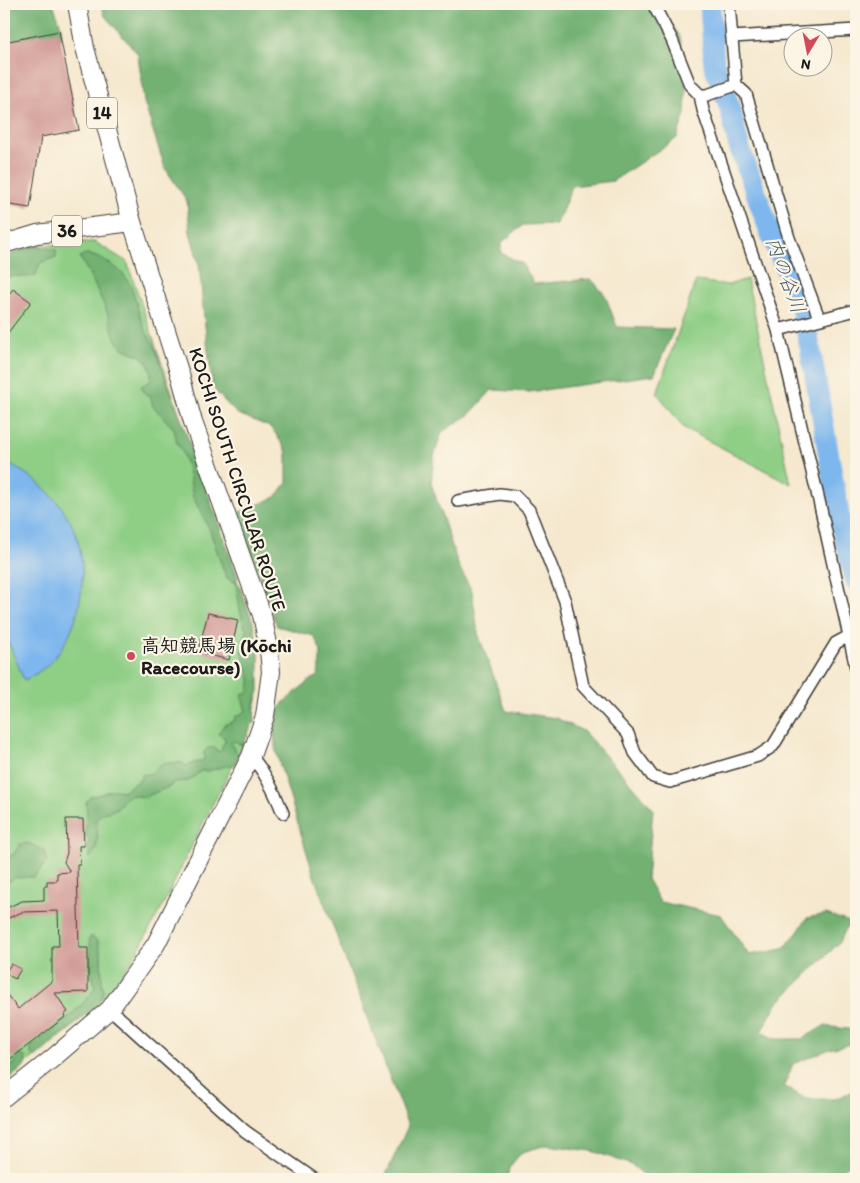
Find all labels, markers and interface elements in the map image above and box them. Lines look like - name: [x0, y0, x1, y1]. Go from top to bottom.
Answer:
- north arrow: [782, 28, 832, 78]
- text: N: [800, 55, 812, 74]
- road number: 14: [87, 98, 117, 128]
- road number: 36: [52, 216, 82, 247]
- water label: 内の谷川: [761, 233, 811, 317]
- street label: KOCHI SOUTH CIRCULAR ROUTE: [184, 344, 291, 614]
- place label: 高知競馬場 (Kōchi Racecourse): [141, 634, 292, 679]
- marker: 高知競馬場 (Kōchi Racecourse): [125, 650, 137, 662]

